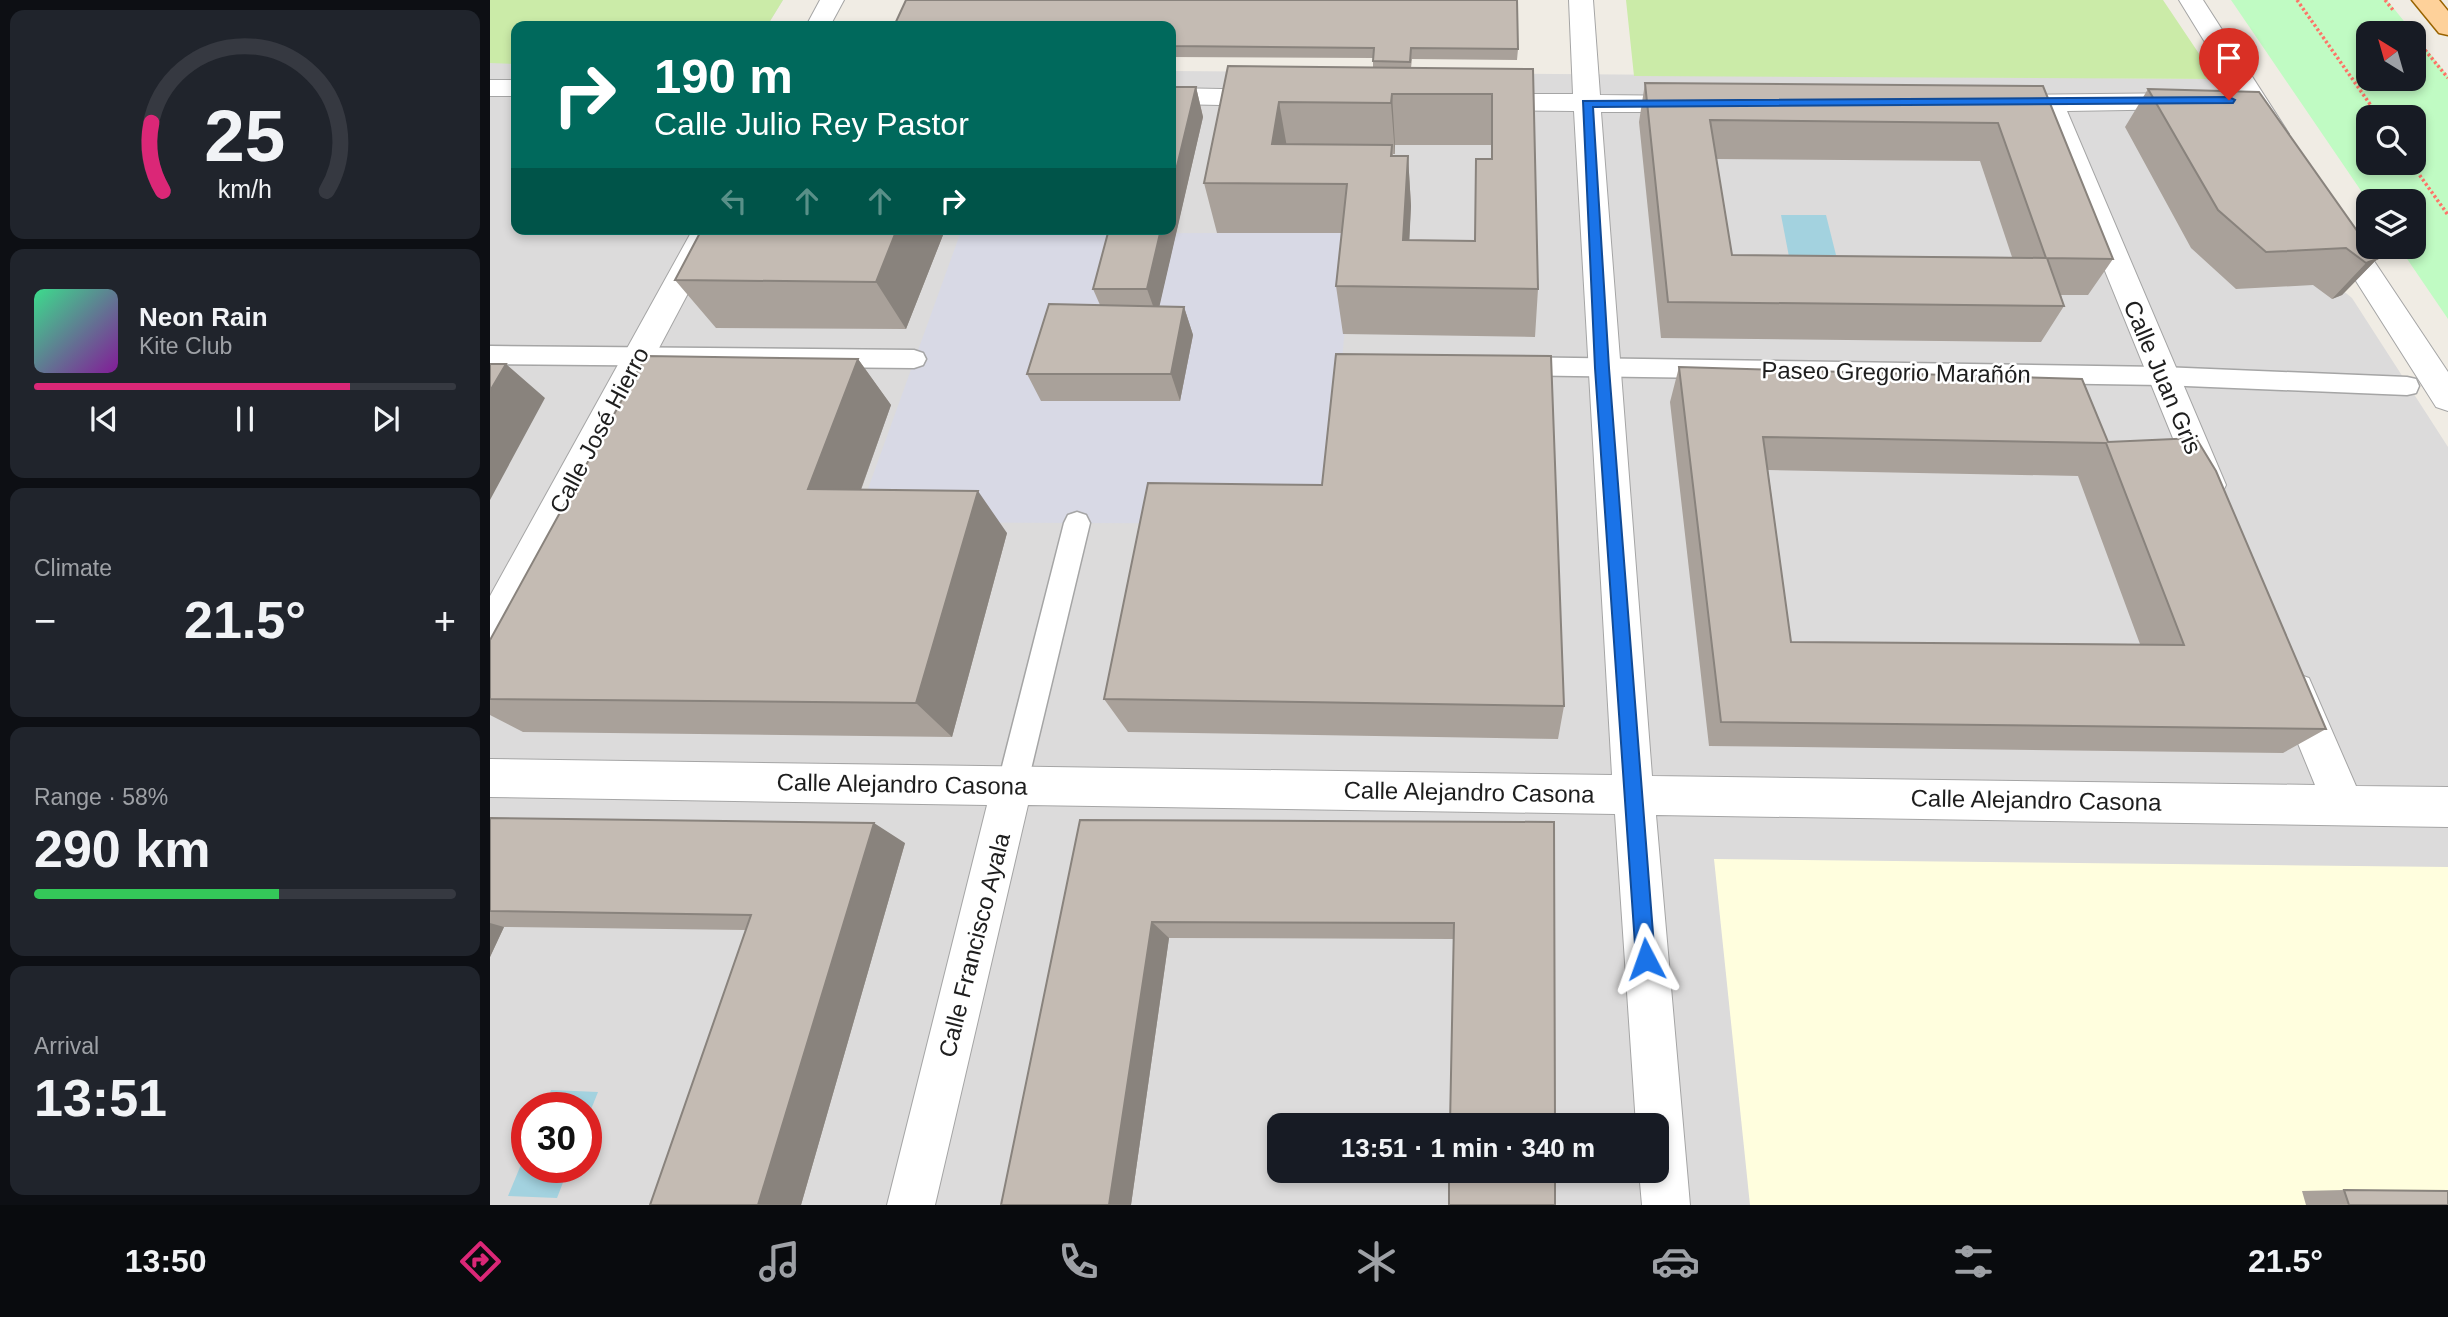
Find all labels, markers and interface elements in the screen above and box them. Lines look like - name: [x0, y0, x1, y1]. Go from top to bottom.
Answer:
- north arrow: [2356, 21, 2426, 91]
- map controls: [2356, 21, 2426, 259]
- pin: [2199, 28, 2259, 100]
- icon: arrive: [2210, 39, 2248, 77]
- icon: right: [539, 49, 630, 140]
- text: 190 m: [654, 49, 793, 103]
- text: 25: [205, 95, 285, 176]
- button: search: [2356, 105, 2426, 175]
- text: Calle Julio Rey Pastor: [654, 106, 969, 142]
- text: km/h: [218, 174, 272, 202]
- icon: left: [715, 182, 753, 220]
- icon: ahead: [788, 182, 826, 220]
- icon: ahead: [861, 182, 899, 220]
- icon: right: [934, 182, 972, 220]
- button: layers: [2356, 189, 2426, 259]
- street label: Calle Juan Gris: [2119, 296, 2207, 458]
- text: Neon Rain: [139, 302, 268, 332]
- text: Kite Club: [139, 333, 232, 359]
- street label: Calle José Hierro: [544, 342, 654, 518]
- street label: Paseo Gregorio Marañón: [1761, 356, 2031, 388]
- icon: previous: [85, 400, 123, 438]
- icon: pause: [226, 400, 264, 438]
- icon: next: [367, 400, 405, 438]
- text: Climate: [34, 555, 112, 581]
- text: 21.5°: [184, 591, 306, 649]
- text: −: [34, 600, 56, 642]
- text: +: [434, 600, 456, 642]
- street label: Calle Alejandro Casona: [776, 768, 1028, 800]
- street label: Calle Alejandro Casona: [1343, 776, 1595, 808]
- text: Range · 58%: [34, 784, 168, 810]
- street label: Calle Alejandro Casona: [1910, 784, 2162, 816]
- text: 290 km: [34, 820, 210, 878]
- street label: Calle Francisco Ayala: [933, 829, 1015, 1060]
- position arrow: [1609, 922, 1683, 996]
- text: Arrival: [34, 1033, 99, 1059]
- text: 13:51: [34, 1069, 167, 1127]
- speed limit sign: 30: [511, 1092, 602, 1183]
- text: 13:51 · 1 min · 340 m: [1341, 1133, 1595, 1163]
- icon: directions: [456, 1237, 505, 1286]
- icon: music: [755, 1237, 804, 1286]
- icon: phone: [1054, 1237, 1103, 1286]
- icon: climate: [1352, 1237, 1401, 1286]
- icon: car: [1651, 1237, 1700, 1286]
- icon: filters: [1949, 1237, 1998, 1286]
- text: 13:50: [125, 1243, 207, 1279]
- text: 21.5°: [2248, 1243, 2323, 1279]

